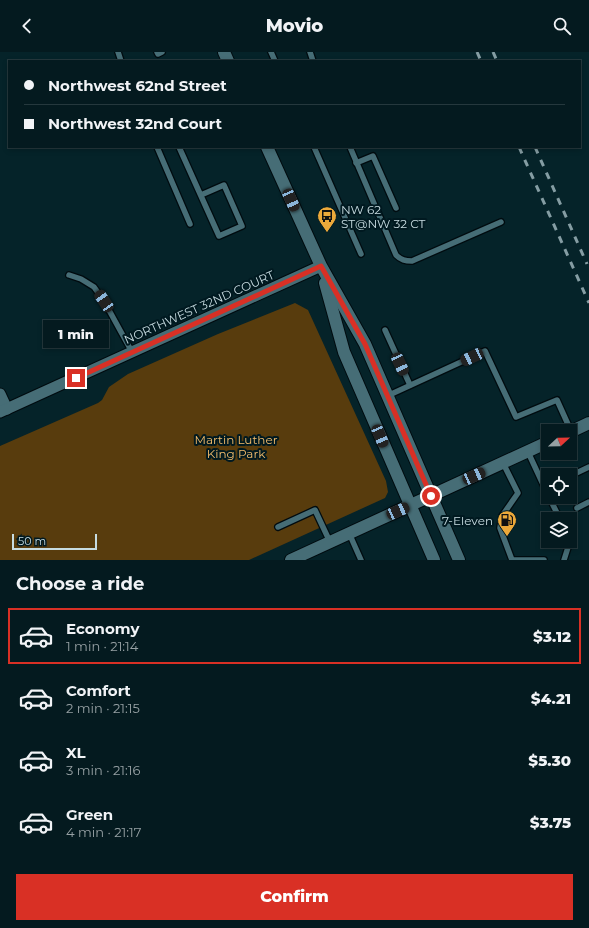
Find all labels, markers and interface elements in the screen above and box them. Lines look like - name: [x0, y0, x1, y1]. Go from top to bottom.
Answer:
- icon: back: [16, 15, 38, 37]
- text: Movio: [266, 15, 323, 37]
- icon: search: [551, 15, 573, 37]
- text: Northwest 62nd Street: [48, 76, 227, 95]
- text: Northwest 32nd Court: [48, 114, 222, 133]
- car: [281, 187, 301, 213]
- place label: NW 62 ST@NW 32 CT: [341, 202, 425, 231]
- bus stop icon: NW 62 ST@NW 32 CT: [316, 205, 338, 233]
- street label: NORTHWEST 32ND COURT: [122, 267, 276, 347]
- car: [92, 288, 116, 314]
- callout: 1 min: [43, 320, 109, 348]
- text: 1 min: [58, 326, 94, 342]
- car: [459, 346, 485, 368]
- car: [389, 351, 411, 377]
- route end: [67, 369, 85, 387]
- car: [370, 423, 390, 449]
- north arrow: [541, 424, 577, 460]
- map controls: [541, 424, 577, 548]
- park label: Martin Luther King Park: [195, 432, 278, 461]
- car: [461, 466, 487, 486]
- button: locate: [541, 468, 577, 504]
- route start: [422, 487, 440, 505]
- car: [385, 501, 411, 521]
- fuel station icon: 7-Eleven: [496, 509, 518, 537]
- button: layers: [541, 512, 577, 548]
- place label: 7-Eleven: [442, 513, 493, 528]
- scale bar: [12, 532, 97, 551]
- text: 50 m: [18, 534, 46, 548]
- text: Choose a ride: [16, 573, 144, 595]
- icon: car: [18, 618, 54, 654]
- text: Economy: [66, 619, 139, 638]
- text: $3.12: [533, 627, 571, 646]
- text: 1 min · 21:14: [66, 638, 138, 654]
- icon: car: [18, 680, 54, 716]
- text: Comfort: [66, 681, 131, 700]
- text: $4.21: [531, 689, 571, 708]
- text: 2 min · 21:15: [66, 700, 140, 716]
- icon: car: [18, 742, 54, 778]
- text: XL: [66, 743, 85, 762]
- text: $5.30: [528, 751, 571, 770]
- text: 3 min · 21:16: [66, 762, 140, 778]
- icon: car: [18, 804, 54, 840]
- text: Green: [66, 805, 113, 824]
- text: $3.75: [530, 813, 571, 832]
- text: 4 min · 21:17: [66, 824, 141, 840]
- button: Confirm: [16, 874, 573, 920]

